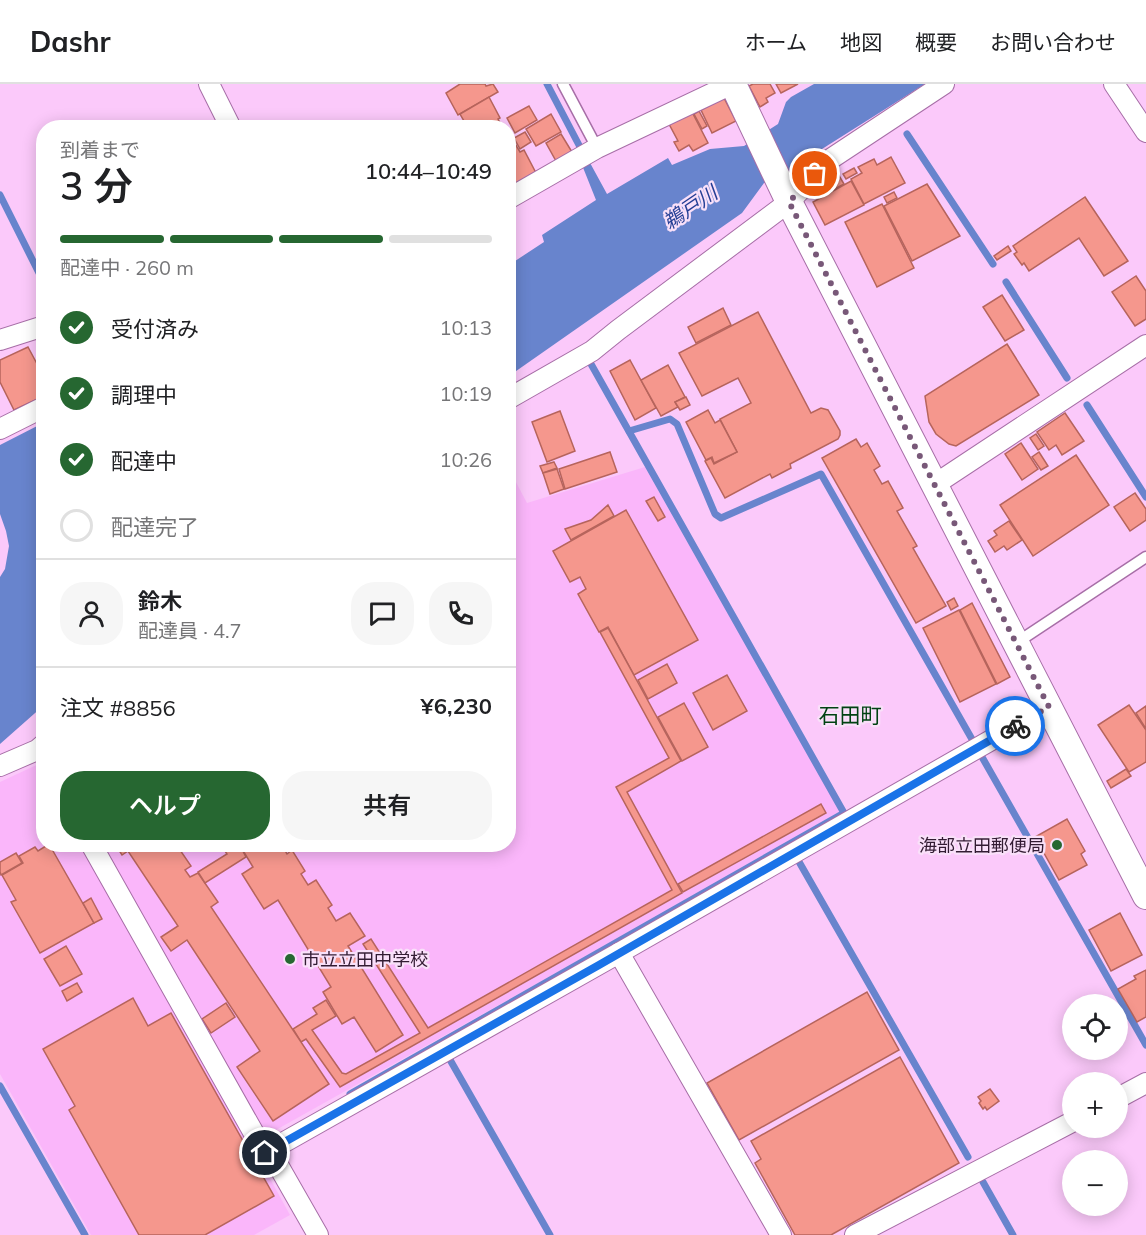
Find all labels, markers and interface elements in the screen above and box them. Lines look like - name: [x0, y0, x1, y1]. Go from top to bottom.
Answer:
- text: Dashr: [30, 24, 111, 59]
- text: ホーム: [745, 29, 807, 55]
- text: 地図: [840, 29, 882, 55]
- text: 概要: [915, 29, 957, 55]
- text: お問い合わせ: [990, 29, 1116, 55]
- text: 到着まで: [60, 137, 140, 162]
- pin: [789, 148, 840, 199]
- text: 10:44–10:49: [365, 157, 492, 185]
- icon: bag: [798, 157, 831, 190]
- text: 3 分: [60, 161, 133, 210]
- water label: 鵜戸川: [658, 179, 724, 234]
- text: 配達中 · 260 m: [60, 255, 194, 280]
- icon: check: [60, 311, 93, 344]
- text: 受付済み: [111, 315, 199, 343]
- text: 10:13: [439, 315, 492, 340]
- icon: check: [60, 377, 93, 410]
- text: 調理中: [111, 381, 177, 409]
- text: 10:19: [439, 381, 492, 406]
- icon: check: [60, 443, 93, 476]
- text: 配達中: [111, 447, 177, 475]
- text: 10:26: [439, 447, 492, 472]
- text: 配達完了: [111, 513, 199, 541]
- button: person: [60, 582, 123, 645]
- button: chat: [351, 582, 414, 645]
- button: phone: [429, 582, 492, 645]
- text: 鈴木: [138, 587, 182, 615]
- text: 配達員 · 4.7: [138, 618, 242, 643]
- text: ¥6,230: [421, 692, 492, 720]
- text: 注文 #8856: [60, 694, 176, 722]
- courier: [985, 696, 1045, 756]
- district label: 石田町: [819, 702, 882, 728]
- icon: bike: [999, 710, 1032, 743]
- button: ヘルプ: [60, 771, 270, 840]
- button: 共有: [282, 771, 492, 840]
- place label: 海部立田郵便局: [919, 834, 1045, 857]
- marker: 海部立田郵便局: [1050, 838, 1064, 852]
- place label: 市立立田中学校: [302, 948, 428, 971]
- marker: 市立立田中学校: [283, 952, 297, 966]
- map controls: [1062, 994, 1128, 1216]
- button: locate: [1062, 994, 1128, 1060]
- button: +: [1062, 1072, 1128, 1138]
- pin: [239, 1127, 290, 1178]
- icon: home: [248, 1136, 281, 1169]
- button: −: [1062, 1150, 1128, 1216]

